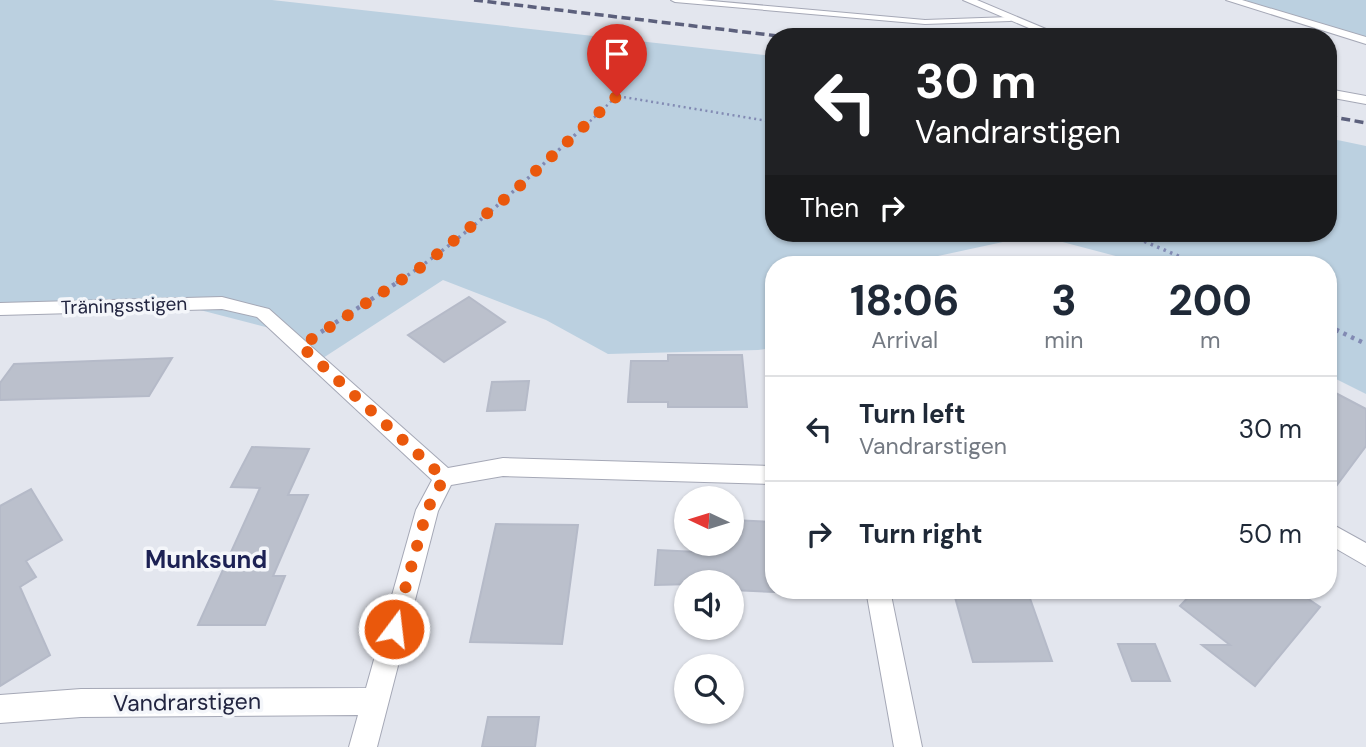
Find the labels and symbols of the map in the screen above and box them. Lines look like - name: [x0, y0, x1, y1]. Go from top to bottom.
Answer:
- pin: [587, 24, 647, 96]
- street label: Träningsstigen: [60, 291, 188, 320]
- north arrow: [674, 486, 744, 556]
- district label: Munksund: [145, 544, 267, 575]
- position arrow: [357, 592, 431, 666]
- street label: Vandrarstigen: [113, 686, 261, 718]

